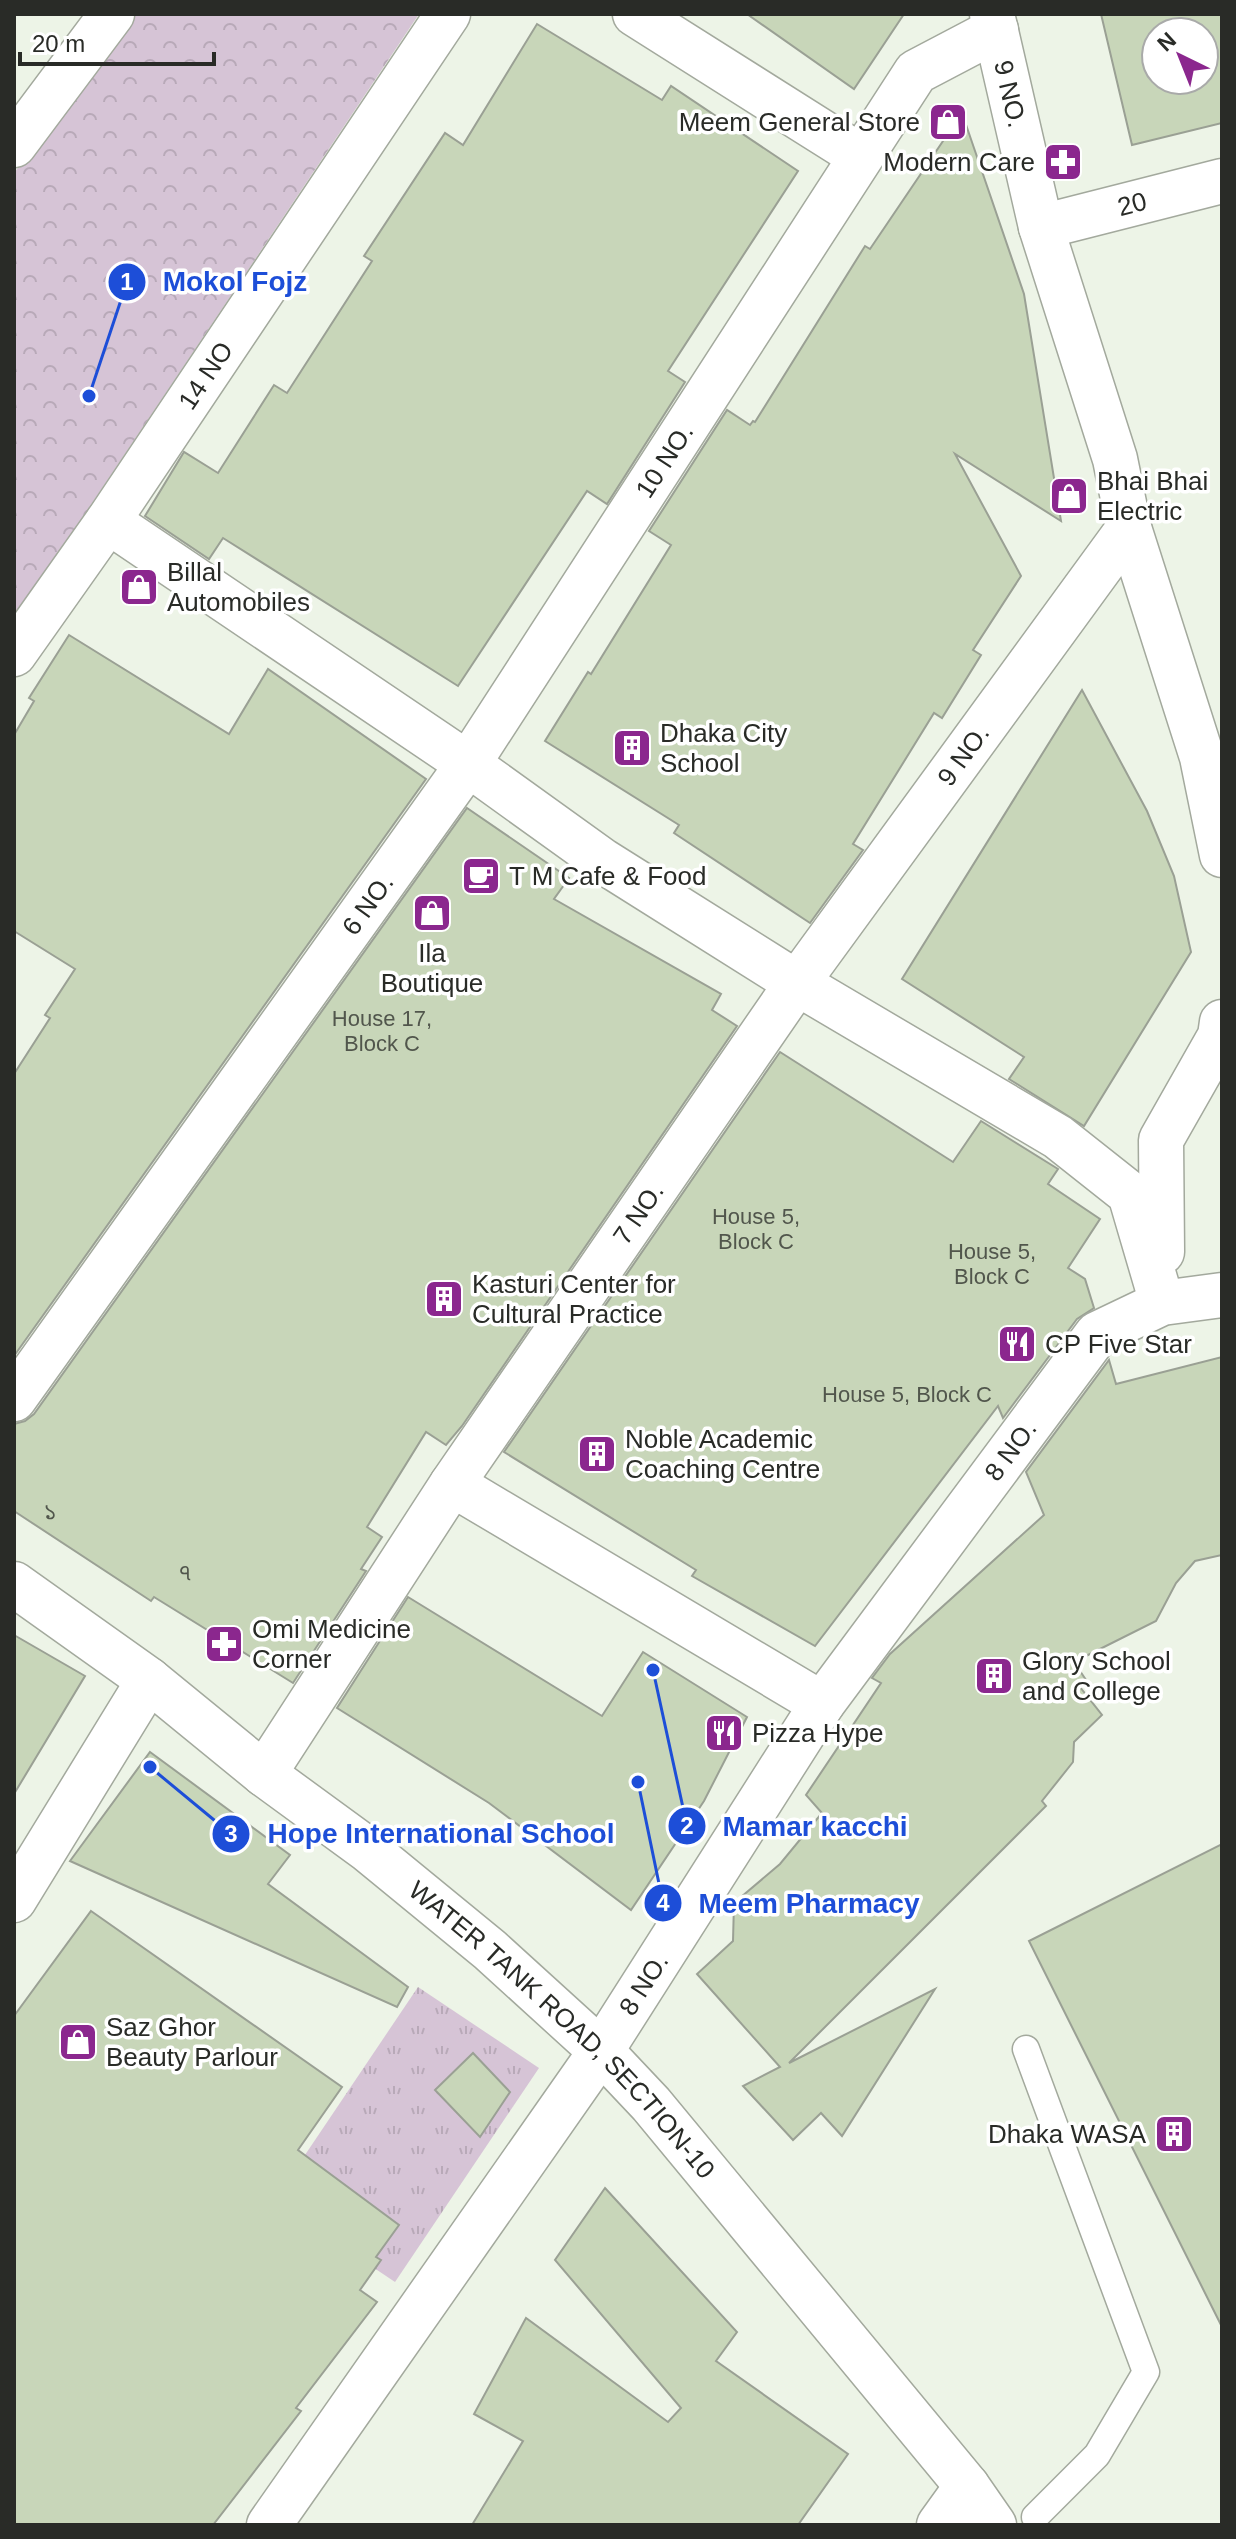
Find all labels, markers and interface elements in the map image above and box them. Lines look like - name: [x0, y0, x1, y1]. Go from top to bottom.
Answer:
- scale bar: [20, 16, 214, 66]
- north arrow: [1140, 16, 1220, 96]
- text: N: [1152, 27, 1181, 56]
- text: 20 m: [32, 30, 85, 57]
- street label: 9 NO.: [988, 57, 1033, 130]
- shop icon: Meem General Store: [927, 101, 969, 143]
- place label: Meem General Store: [679, 107, 920, 137]
- pharmacy icon: Modern Care: [1042, 141, 1084, 183]
- place label: Modern Care: [883, 147, 1035, 177]
- street label: 20: [1114, 186, 1150, 222]
- callout: Mokol Fojz: [107, 256, 324, 308]
- text: Mokol Fojz: [163, 266, 307, 297]
- text: 1: [120, 268, 134, 295]
- street label: 14 NO: [172, 336, 239, 415]
- street label: 10 NO.: [629, 418, 699, 503]
- place label: Bhai Bhai Electric: [1097, 466, 1208, 526]
- shop icon: Bhai Bhai Electric: [1048, 475, 1090, 517]
- place label: Billal Automobiles: [167, 557, 310, 617]
- shop icon: Billal Automobiles: [118, 566, 160, 608]
- place label: Dhaka City School: [660, 718, 787, 778]
- street label: 9 NO.: [931, 719, 995, 791]
- building icon: Dhaka City School: [611, 727, 653, 769]
- cafe icon: T M Cafe & Food: [460, 855, 502, 897]
- place label: T M Cafe & Food: [509, 861, 707, 891]
- street label: 6 NO.: [336, 868, 400, 941]
- shop icon: Ila Boutique: [411, 892, 453, 934]
- place label: Ila Boutique: [381, 938, 483, 998]
- house number: House 17, Block C: [332, 1006, 432, 1056]
- street label: 7 NO.: [607, 1177, 670, 1250]
- house number: House 5, Block C: [712, 1204, 800, 1254]
- house number: House 5, Block C: [948, 1239, 1036, 1289]
- place label: Kasturi Center for Cultural Practice: [472, 1269, 676, 1329]
- building icon: Kasturi Center for Cultural Practice: [423, 1278, 465, 1320]
- restaurant icon: CP Five Star: [996, 1323, 1038, 1365]
- place label: CP Five Star: [1045, 1329, 1192, 1359]
- house number: House 5, Block C: [822, 1382, 992, 1407]
- street label: 8 NO.: [978, 1414, 1043, 1487]
- place label: Noble Academic Coaching Centre: [625, 1424, 820, 1484]
- building icon: Noble Academic Coaching Centre: [576, 1433, 618, 1475]
- house number: ১: [43, 1500, 57, 1525]
- house number: ৭: [178, 1560, 192, 1585]
- place label: Omi Medicine Corner: [252, 1614, 411, 1674]
- pharmacy icon: Omi Medicine Corner: [203, 1623, 245, 1665]
- place label: Glory School and College: [1022, 1646, 1171, 1706]
- building icon: Glory School and College: [973, 1655, 1015, 1697]
- restaurant icon: Pizza Hype: [703, 1712, 745, 1754]
- place label: Pizza Hype: [752, 1718, 884, 1748]
- callout: Mamar kacchi: [667, 1800, 924, 1852]
- callout: Hope International School: [211, 1808, 630, 1860]
- text: Mamar kacchi: [722, 1811, 908, 1842]
- text: 2: [680, 1812, 694, 1839]
- text: Hope International School: [268, 1818, 614, 1849]
- text: 3: [224, 1820, 238, 1847]
- street label: WATER TANK ROAD, SECTION-10: [403, 1875, 721, 2184]
- callout: Meem Pharmacy: [643, 1877, 936, 1929]
- text: Meem Pharmacy: [698, 1888, 920, 1919]
- text: 4: [656, 1889, 670, 1916]
- street label: 8 NO.: [613, 1947, 675, 2021]
- place label: Saz Ghor Beauty Parlour: [106, 2012, 278, 2072]
- shop icon: Saz Ghor Beauty Parlour: [57, 2021, 99, 2063]
- building icon: Dhaka WASA: [1153, 2113, 1195, 2155]
- place label: Dhaka WASA: [988, 2119, 1147, 2149]

